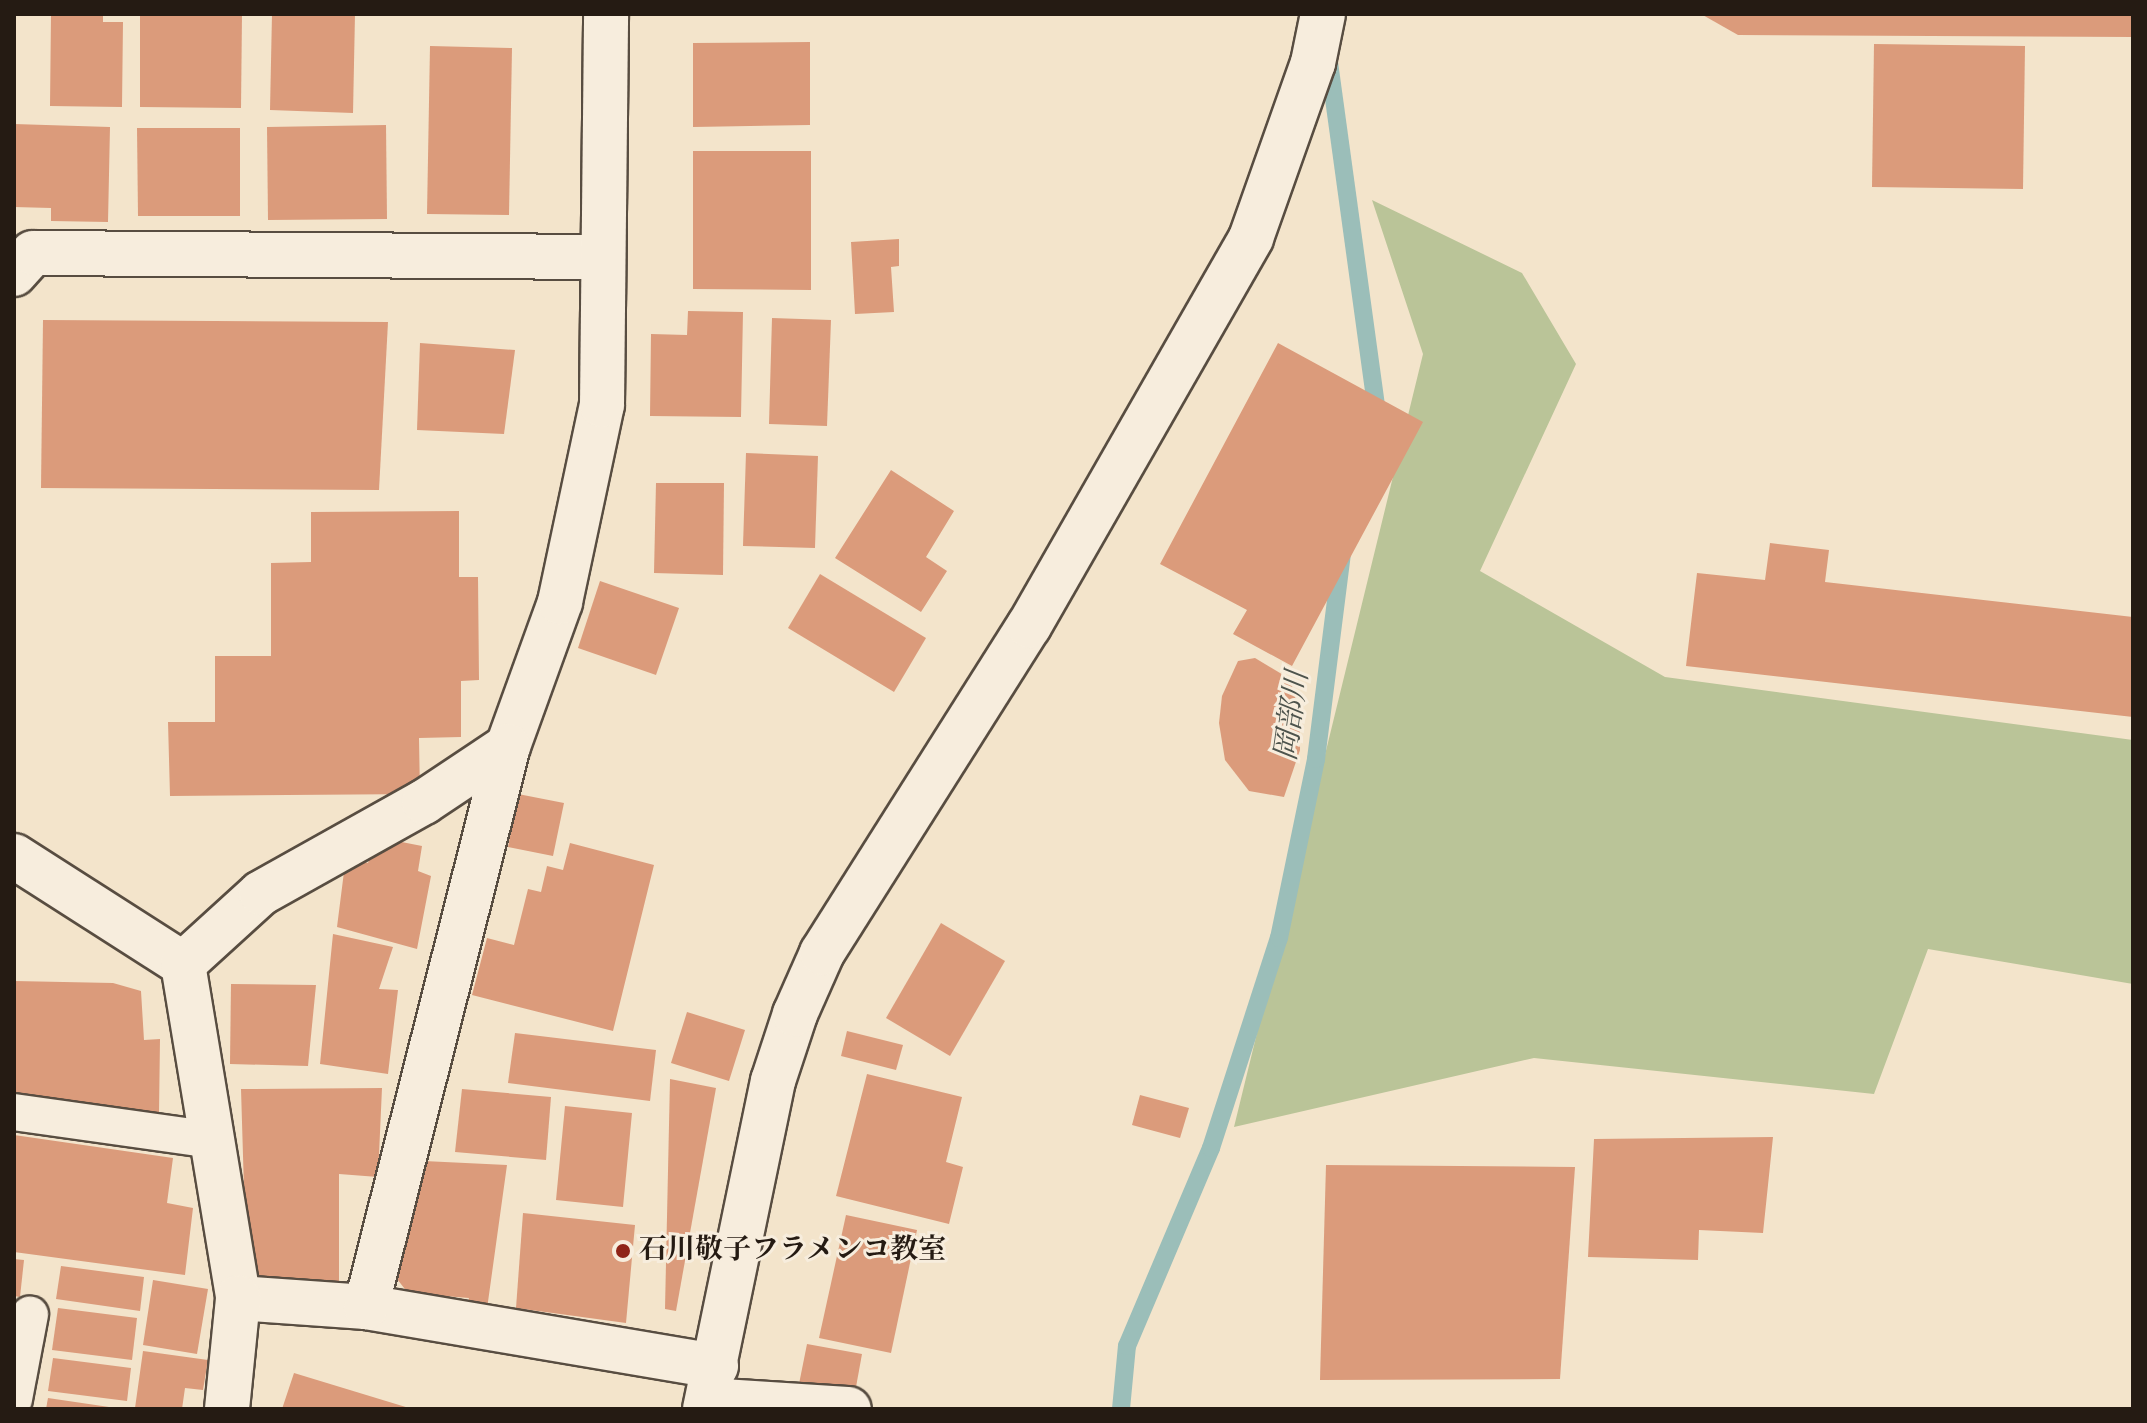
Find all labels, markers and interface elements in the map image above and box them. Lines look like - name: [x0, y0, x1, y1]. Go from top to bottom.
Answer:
- water label: 岡部川: [1269, 669, 1317, 763]
- place label: 石川敬子フラメンコ教室: [639, 1234, 947, 1268]
- marker: 石川敬子フラメンコ教室: [614, 1242, 632, 1260]

